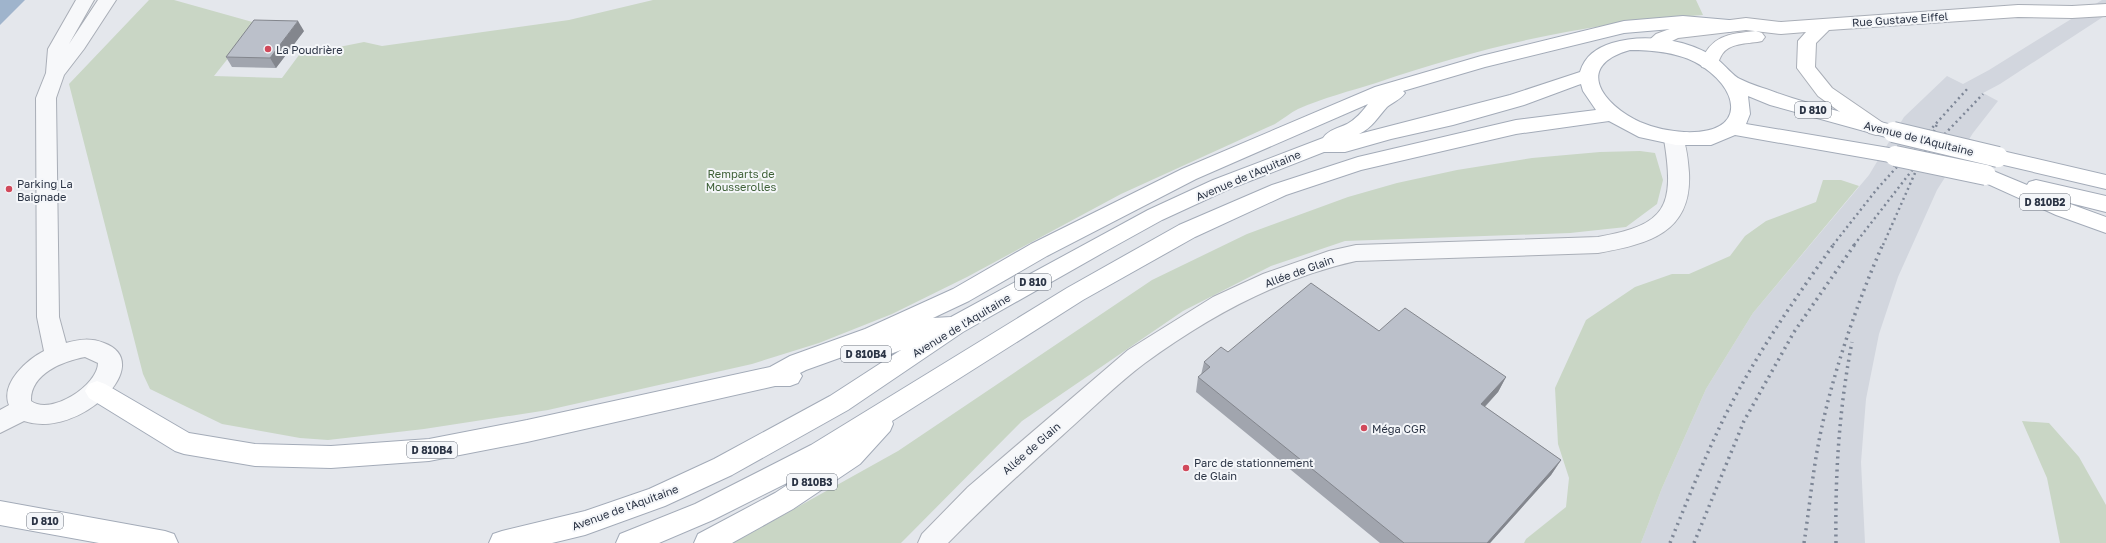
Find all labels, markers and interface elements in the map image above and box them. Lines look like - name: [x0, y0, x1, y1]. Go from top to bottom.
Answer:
- street label: Rue Gustave Eiffel: [1851, 9, 1949, 29]
- place label: La Poudrière: [276, 43, 343, 56]
- marker: La Poudrière: [263, 44, 273, 54]
- road number: D 810: [1795, 102, 1831, 118]
- street label: Avenue de l'Aquitaine: [1863, 118, 1975, 158]
- street label: Avenue de l'Aquitaine: [1194, 147, 1302, 203]
- park label: Remparts de Mousserolles: [706, 167, 777, 193]
- place label: Parking La Baignade: [17, 177, 73, 203]
- marker: Parking La Baignade: [4, 184, 14, 194]
- road number: D 810B2: [2020, 194, 2070, 210]
- street label: Allée de Glain: [1263, 252, 1335, 290]
- road number: D 810: [1015, 274, 1051, 290]
- street label: Avenue de l'Aquitaine: [909, 290, 1013, 360]
- road number: D 810B4: [841, 346, 891, 362]
- street label: Allée de Glain: [999, 419, 1063, 477]
- place label: Méga CGR: [1372, 422, 1426, 435]
- marker: Méga CGR: [1359, 423, 1369, 433]
- road number: D 810B4: [407, 442, 457, 458]
- place label: Parc de stationnement de Glain: [1194, 456, 1314, 482]
- marker: Parc de stationnement de Glain: [1181, 463, 1191, 473]
- road number: D 810B3: [787, 474, 837, 490]
- street label: Avenue de l'Aquitaine: [570, 482, 680, 532]
- road number: D 810: [27, 513, 63, 529]

